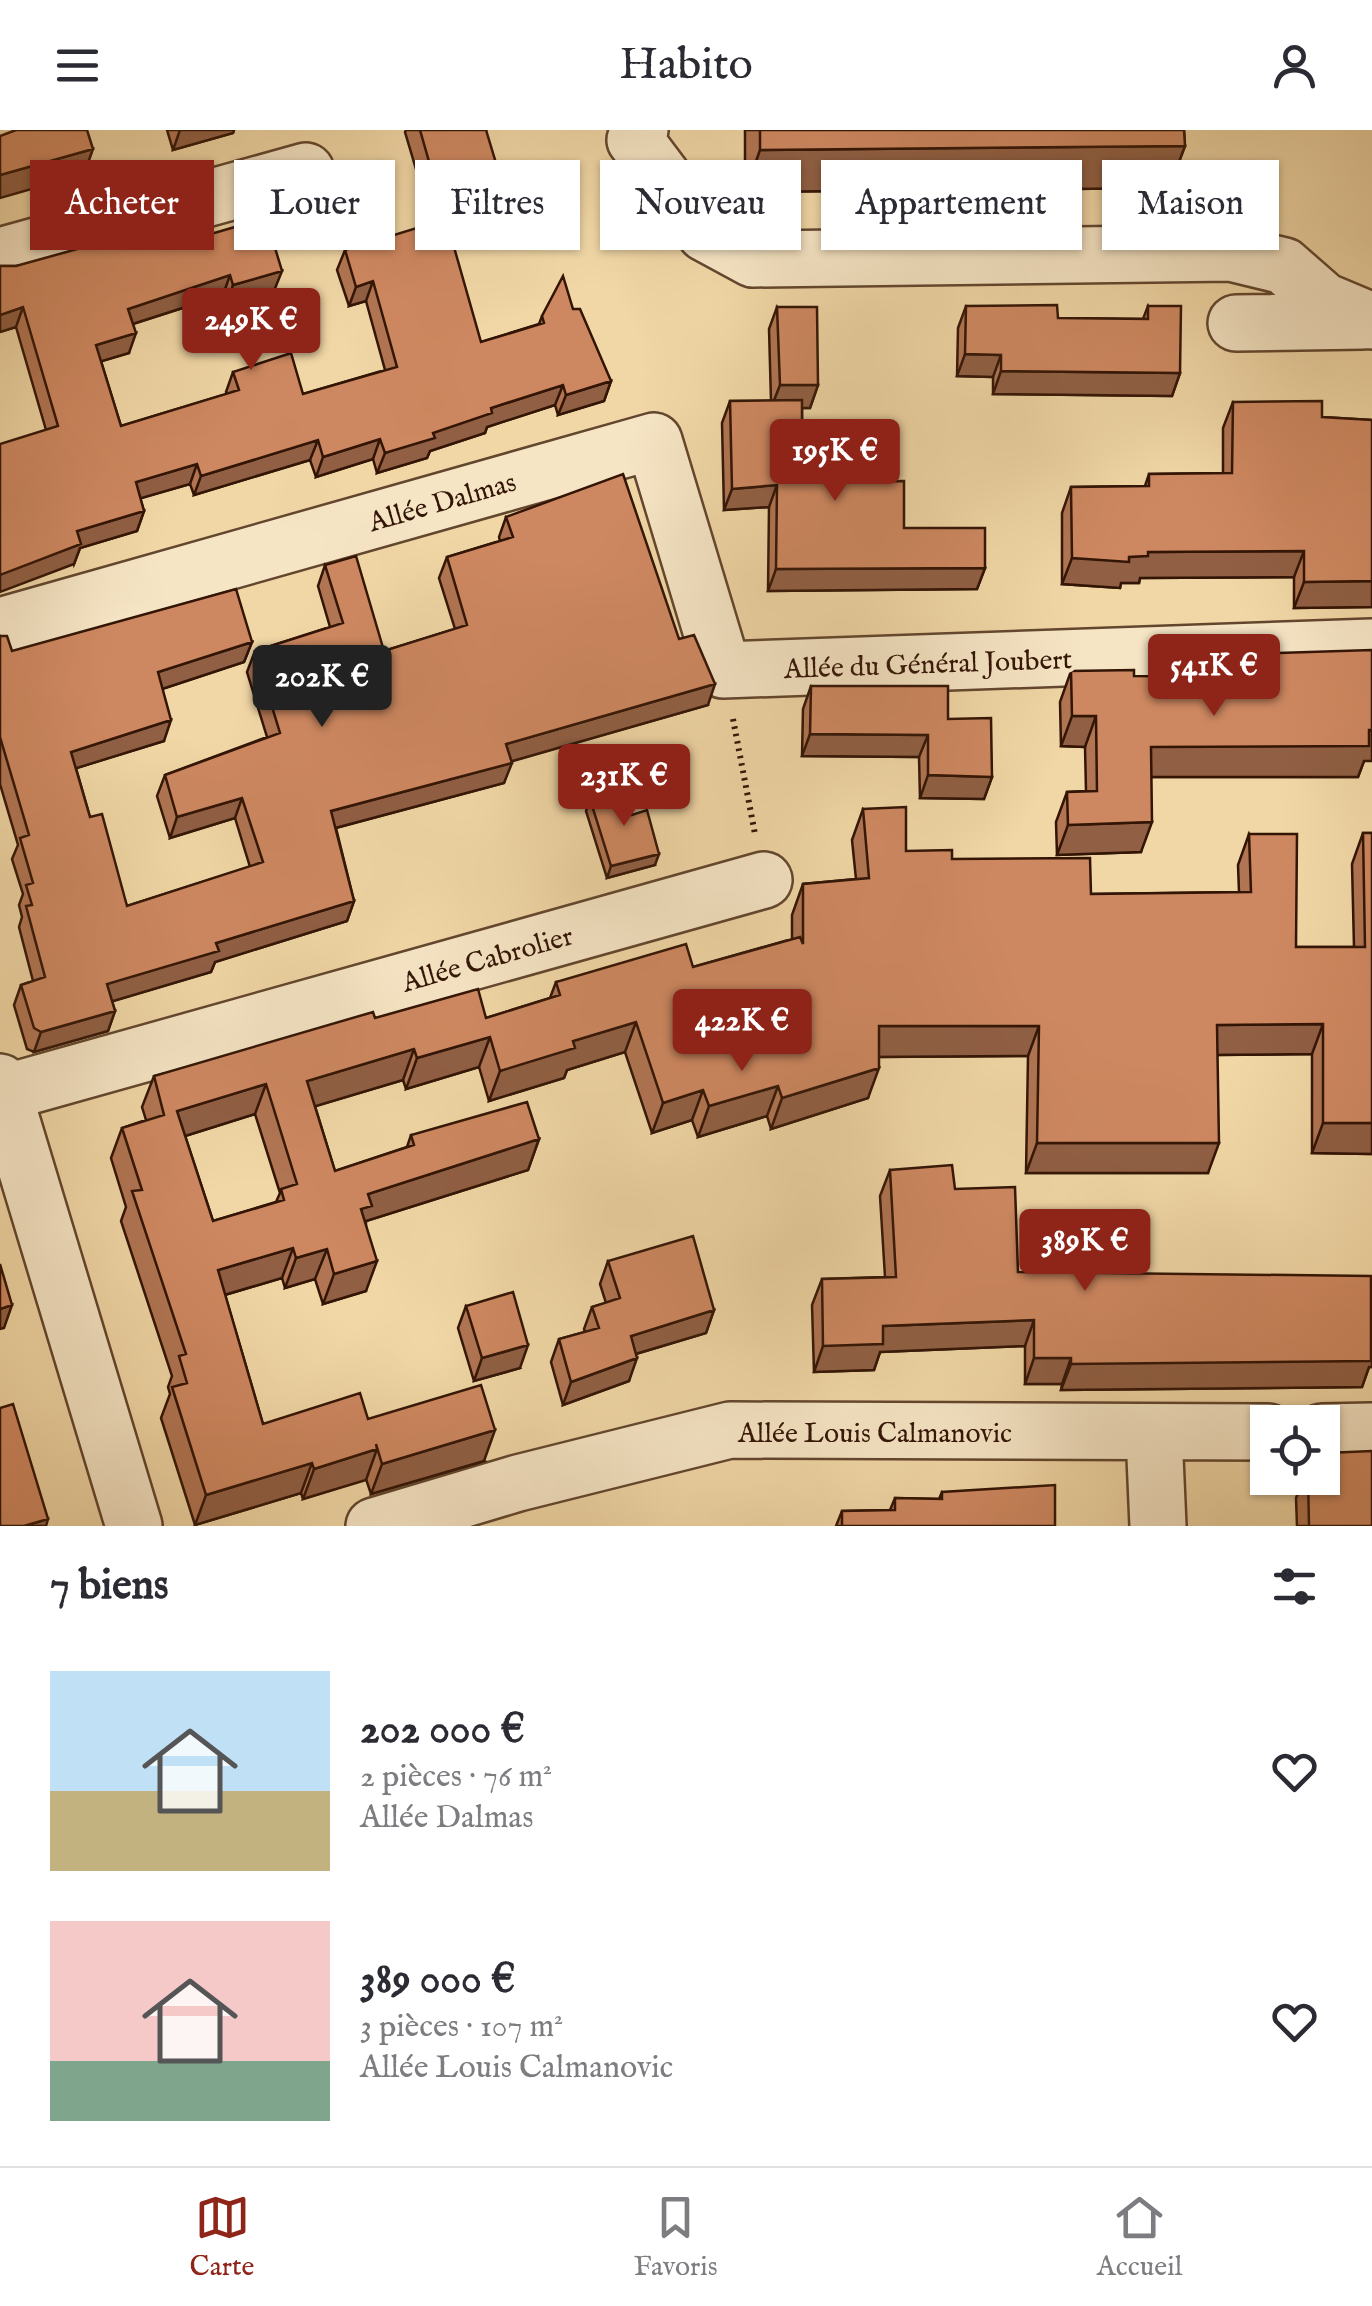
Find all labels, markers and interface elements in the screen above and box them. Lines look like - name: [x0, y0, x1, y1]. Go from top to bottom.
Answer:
- text: Habito: [619, 37, 753, 94]
- icon: menu: [50, 38, 105, 93]
- icon: person: [1267, 38, 1322, 93]
- chip: Acheter: [30, 160, 214, 250]
- chip: Louer: [234, 160, 395, 250]
- chip: Filtres: [415, 160, 580, 250]
- chip: Nouveau: [600, 160, 801, 250]
- chip: Appartement: [821, 160, 1082, 250]
- chip: Maison: [1102, 160, 1279, 250]
- pin: 249K €: [170, 288, 332, 373]
- text: 249K €: [204, 300, 298, 341]
- pin: 195K €: [754, 419, 916, 504]
- text: 195K €: [792, 431, 878, 472]
- street label: Allée Dalmas: [364, 466, 520, 541]
- pin: 541K €: [1133, 634, 1295, 719]
- street label: Allée du Général Joubert: [782, 643, 1073, 688]
- pin: 202K €: [241, 645, 403, 730]
- text: 541K €: [1170, 646, 1258, 687]
- text: 202K €: [275, 657, 369, 698]
- pin: 231K €: [543, 744, 705, 829]
- text: 231K €: [580, 756, 668, 797]
- street label: Allée Cabrolier: [397, 919, 577, 1002]
- pin: 422K €: [661, 989, 823, 1074]
- text: 422K €: [695, 1001, 789, 1042]
- pin: 389K €: [1004, 1209, 1166, 1294]
- text: 389K €: [1041, 1221, 1129, 1262]
- map controls: [1250, 1405, 1340, 1495]
- button: locate: [1250, 1405, 1340, 1495]
- street label: Allée Louis Calmanovic: [737, 1417, 1012, 1452]
- icon: filters: [1267, 1559, 1322, 1614]
- text: 7 biens: [50, 1560, 169, 1613]
- text: 202 000 €: [360, 1704, 525, 1757]
- icon: home: [130, 1711, 250, 1831]
- icon: heart: [1267, 1744, 1322, 1799]
- text: 2 pièces · 76 m²: [360, 1757, 552, 1798]
- text: Allée Dalmas: [360, 1798, 533, 1839]
- text: 389 000 €: [360, 1954, 515, 2007]
- icon: home: [130, 1961, 250, 2081]
- icon: heart: [1267, 1994, 1322, 2049]
- text: 3 pièces · 107 m²: [360, 2007, 563, 2048]
- text: Allée Louis Calmanovic: [360, 2048, 673, 2089]
- tab: Carte: [190, 2190, 254, 2285]
- tab: Favoris: [634, 2190, 718, 2285]
- tab: Accueil: [1097, 2190, 1182, 2285]

